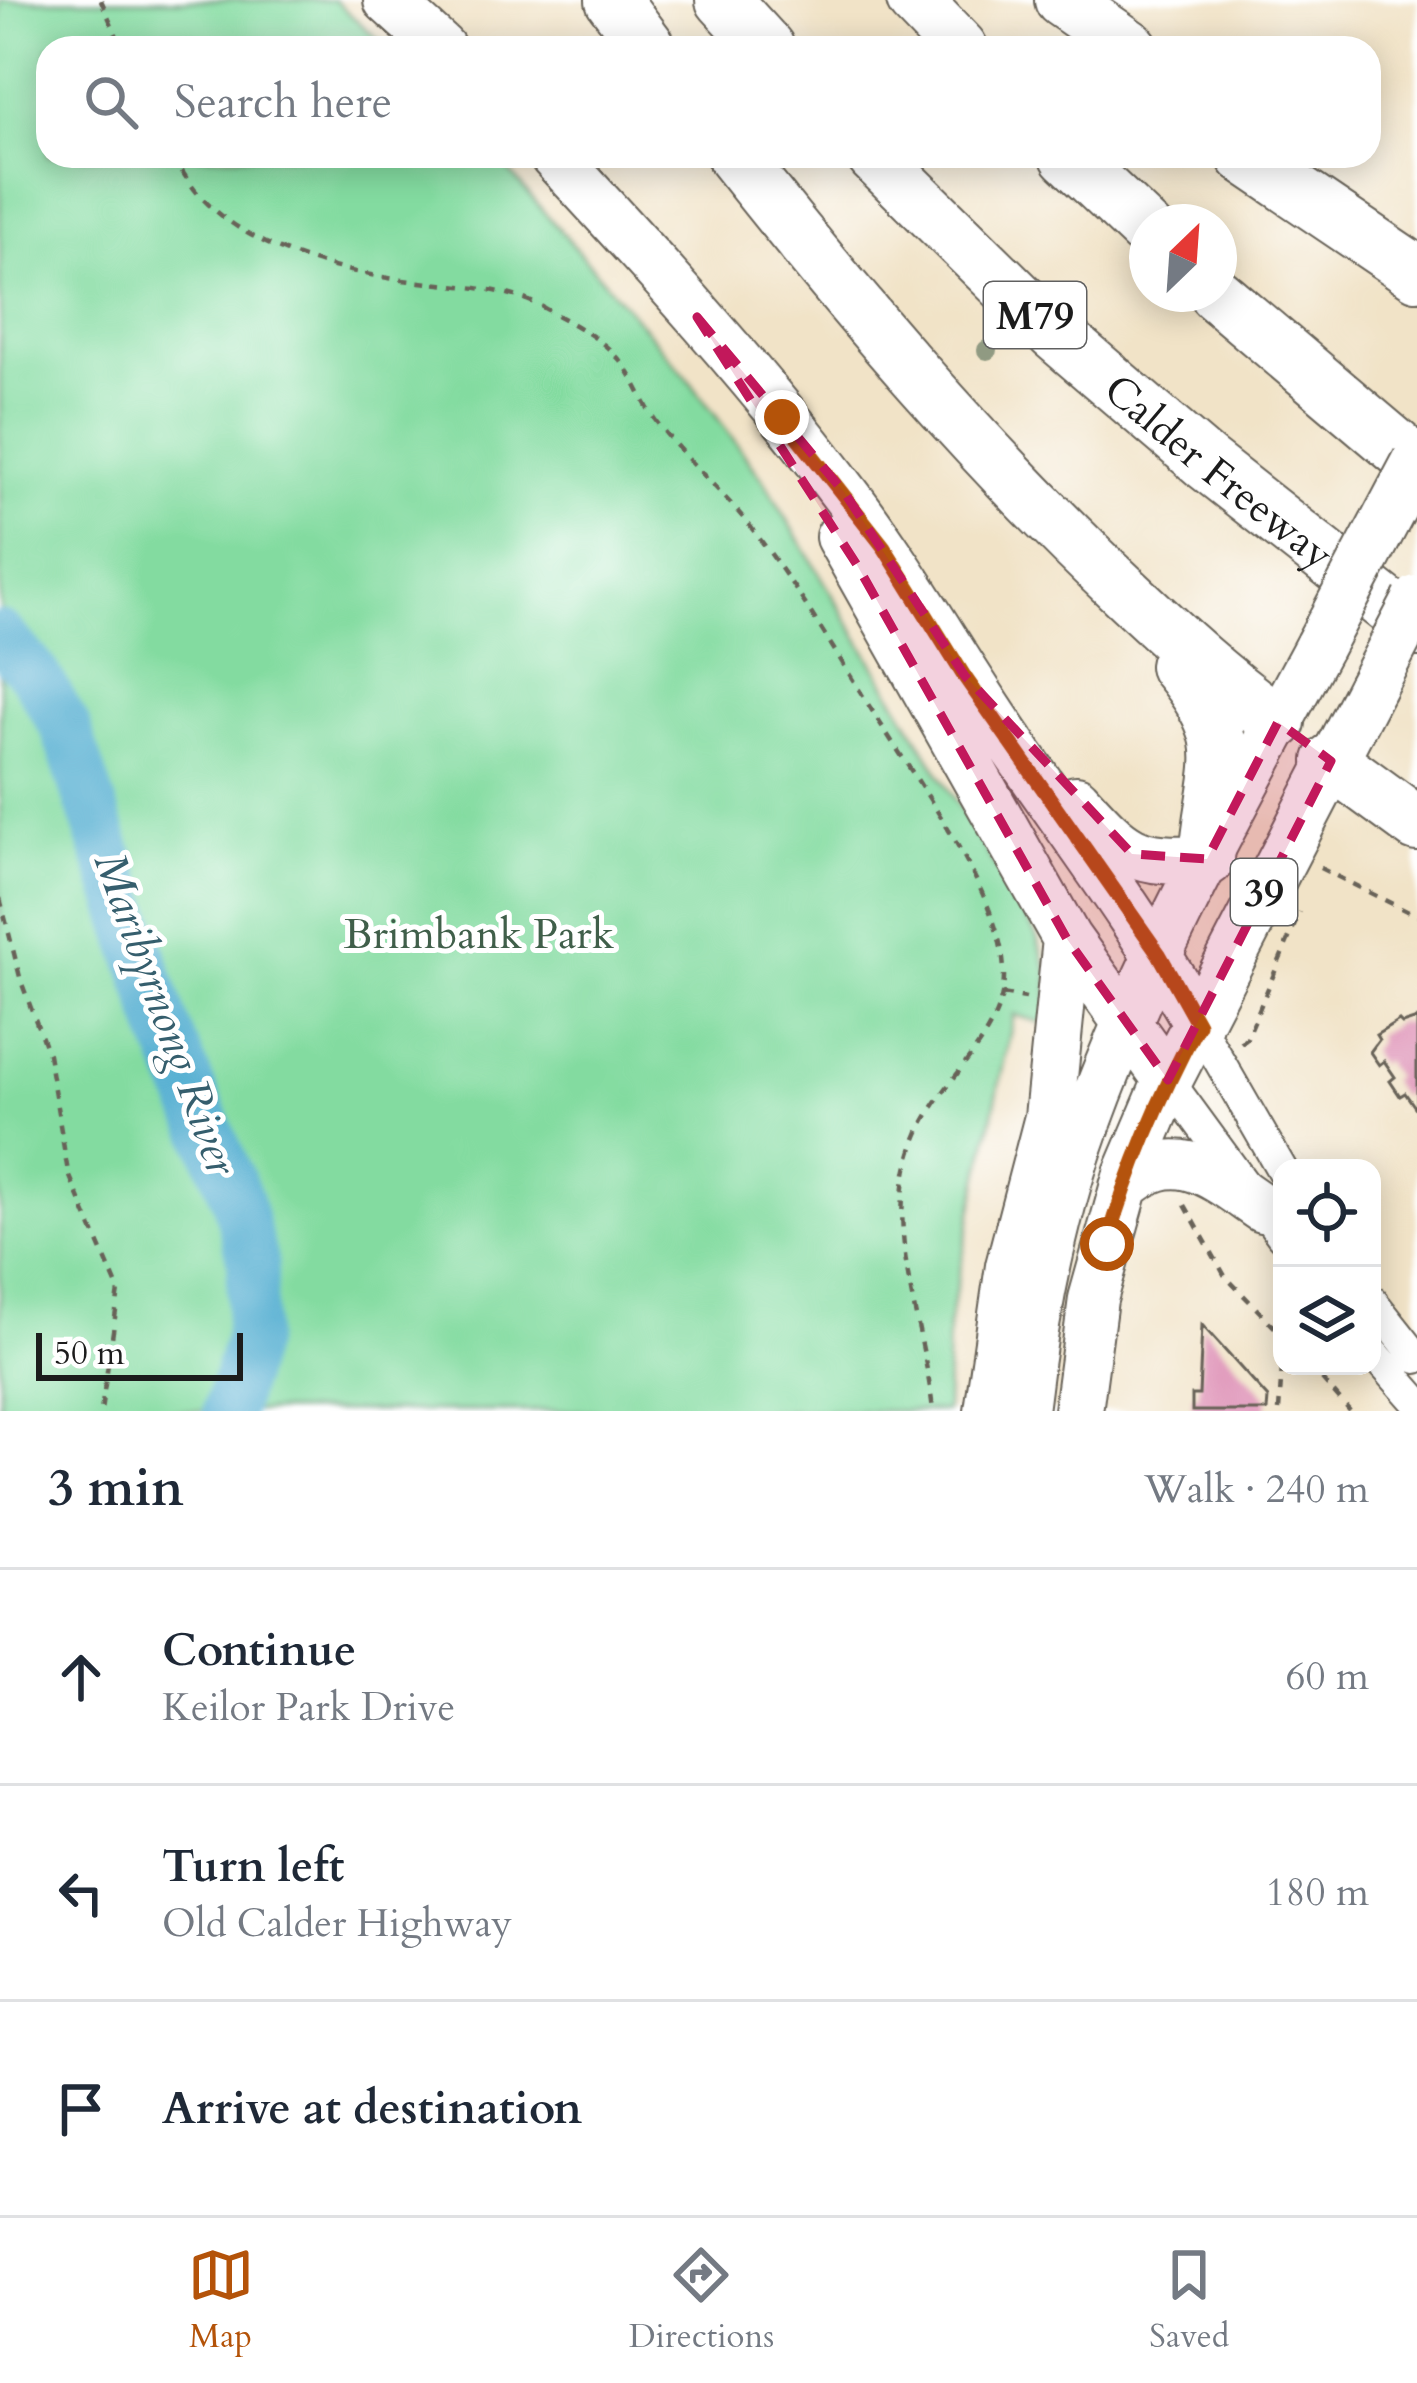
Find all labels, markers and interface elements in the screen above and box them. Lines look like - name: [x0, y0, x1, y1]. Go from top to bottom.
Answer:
- search box: [36, 36, 1381, 168]
- icon: search: [78, 69, 144, 135]
- text: Search here: [174, 72, 392, 133]
- north arrow: [1129, 204, 1237, 312]
- road number: M79: [984, 282, 1086, 348]
- street label: Calder Freeway: [1092, 361, 1345, 583]
- route end: [755, 390, 809, 444]
- water label: Maribyrnong River: [79, 844, 253, 1185]
- road number: 39: [1231, 859, 1297, 925]
- park label: Brimbank Park: [344, 906, 615, 963]
- map controls: [1273, 1159, 1381, 1375]
- button: locate: [1273, 1159, 1381, 1267]
- route start: [1080, 1217, 1134, 1271]
- button: layers: [1273, 1267, 1381, 1375]
- scale bar: [36, 1327, 243, 1380]
- text: 50 m: [54, 1331, 125, 1376]
- text: 3 min: [48, 1454, 184, 1524]
- text: Walk · 240 m: [1144, 1463, 1369, 1516]
- text: Continue: [162, 1620, 356, 1681]
- icon: ahead: [48, 1644, 114, 1710]
- text: 60 m: [1286, 1650, 1369, 1703]
- text: Keilor Park Drive: [162, 1681, 455, 1734]
- text: Turn left: [162, 1836, 344, 1897]
- icon: left: [48, 1860, 114, 1926]
- text: 180 m: [1266, 1866, 1369, 1919]
- text: Old Calder Highway: [162, 1897, 512, 1950]
- icon: arrive: [48, 2076, 114, 2142]
- text: Arrive at destination: [162, 2078, 582, 2139]
- tab: Map: [188, 2242, 254, 2359]
- tab: Directions: [629, 2242, 774, 2359]
- tab: Saved: [1149, 2242, 1229, 2359]

